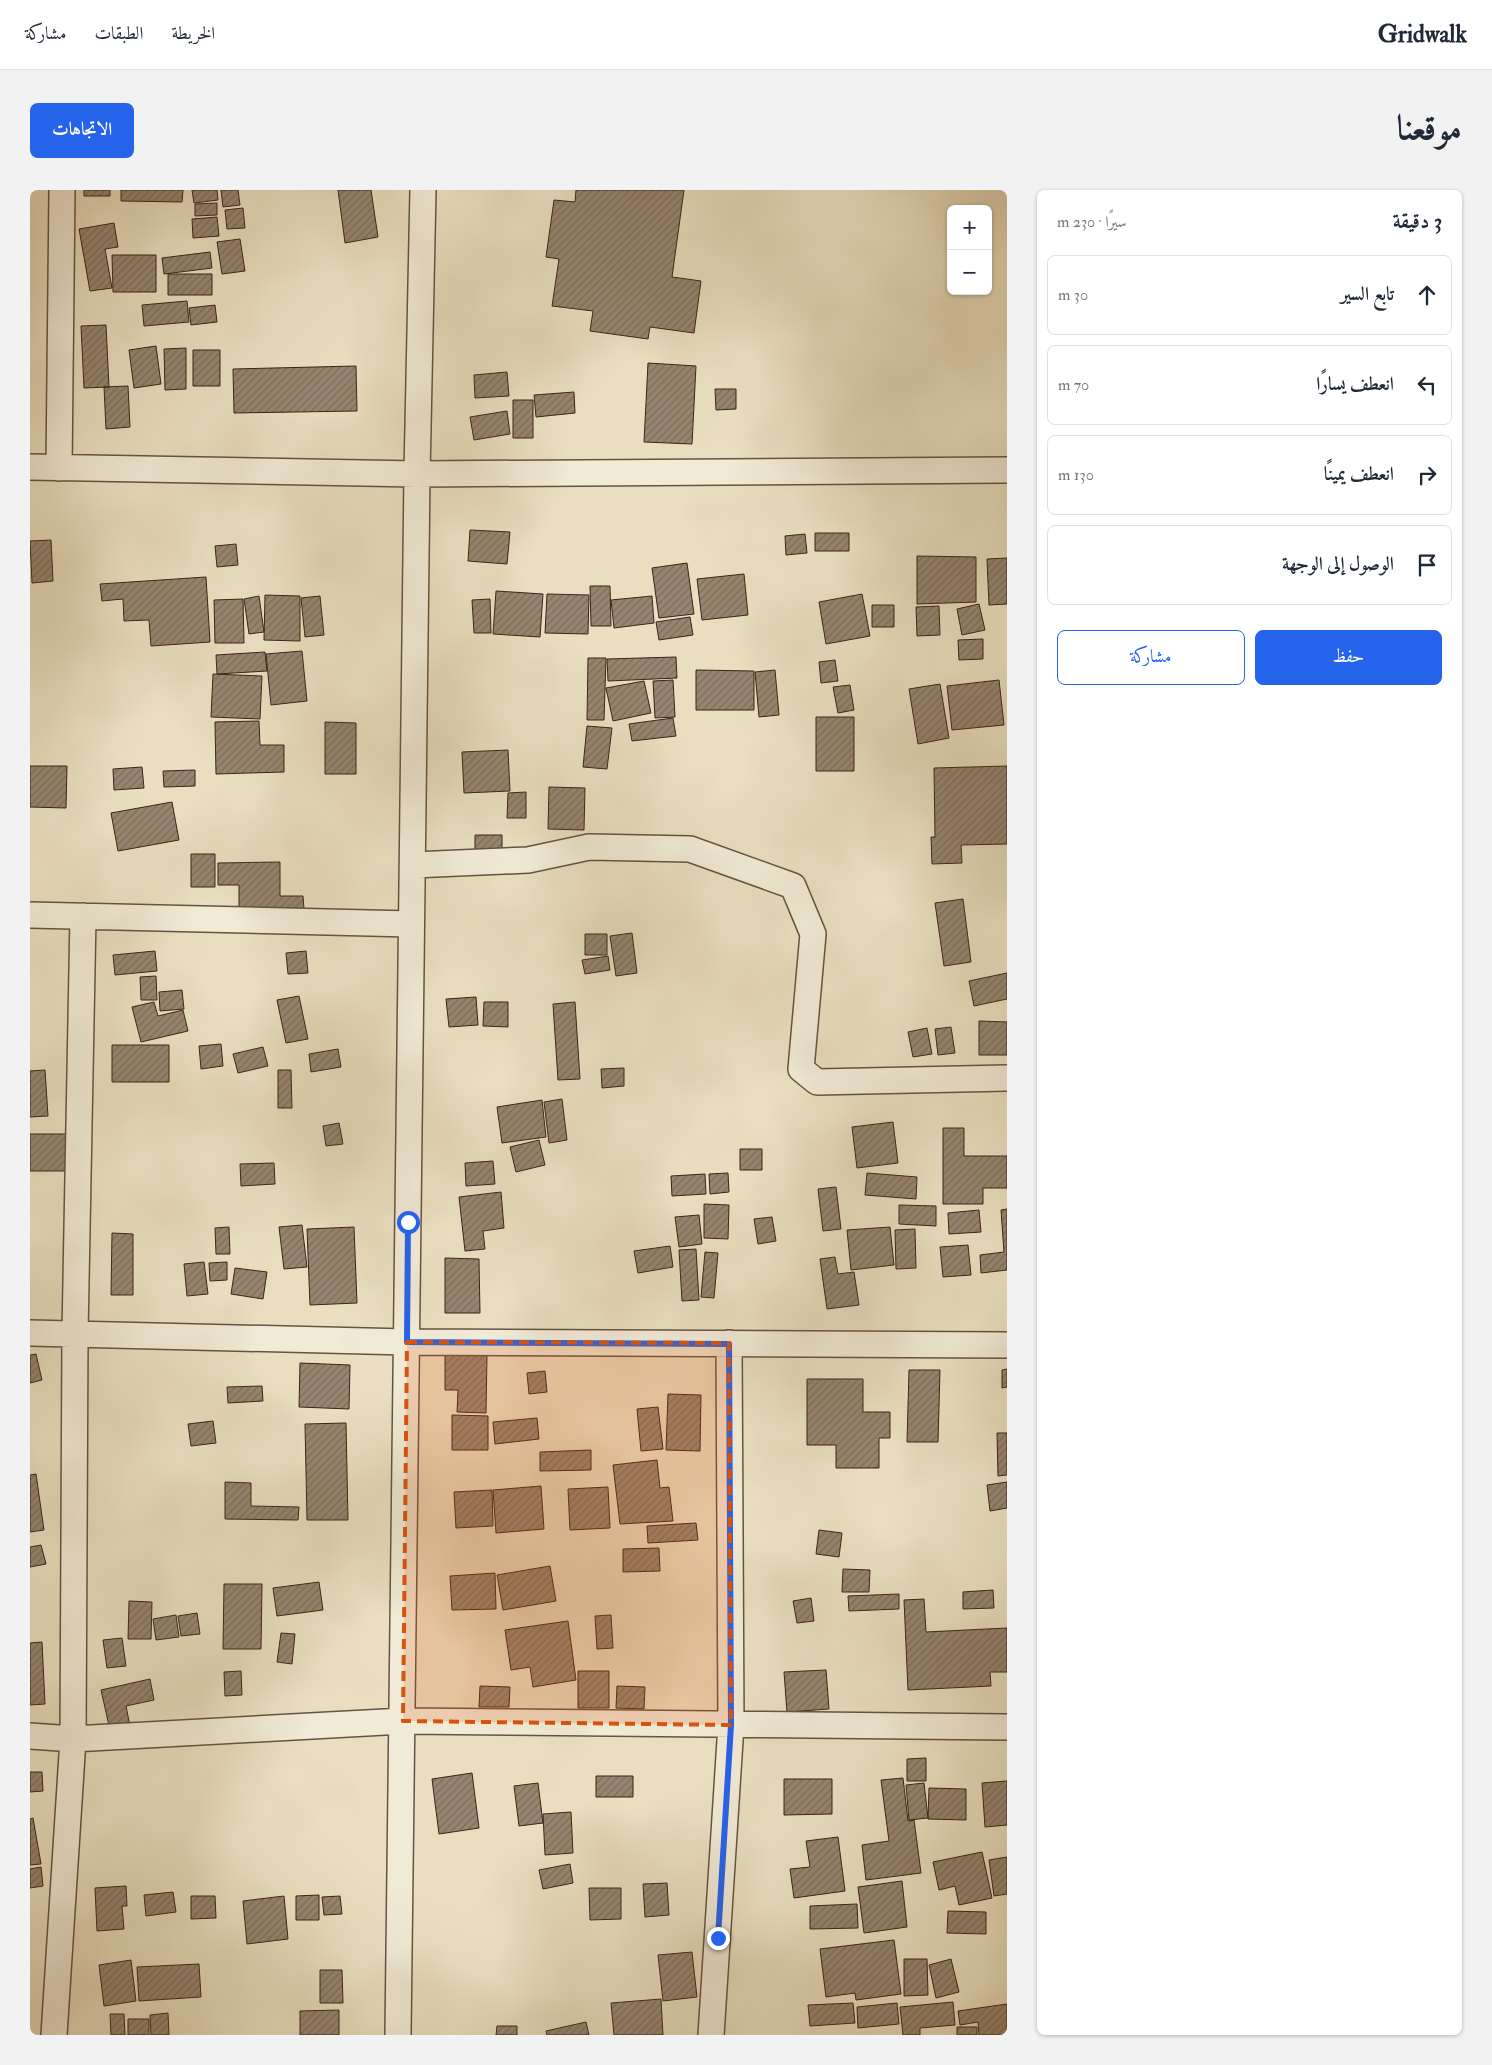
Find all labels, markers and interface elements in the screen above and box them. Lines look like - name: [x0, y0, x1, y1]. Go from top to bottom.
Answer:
- text: Gridwalk: [1378, 19, 1467, 50]
- text: مشاركة: [25, 22, 66, 45]
- text: الطبقات: [94, 22, 143, 45]
- text: الخريطة: [171, 22, 215, 45]
- button: الاتجاهات: [30, 103, 134, 158]
- text: موقعنا: [1397, 106, 1462, 150]
- map controls: [947, 205, 992, 295]
- button: +: [947, 205, 992, 250]
- text: 3 دقيقة: [1393, 208, 1442, 235]
- text: سيرًا · 230 m: [1057, 212, 1126, 232]
- button: −: [947, 250, 992, 295]
- icon: ahead: [1413, 281, 1441, 309]
- text: تابع السير: [1340, 282, 1394, 306]
- text: 30 m: [1058, 285, 1088, 305]
- icon: left: [1413, 371, 1441, 399]
- text: انعطف يسارًا: [1316, 372, 1394, 396]
- text: 70 m: [1058, 375, 1089, 395]
- icon: right: [1413, 461, 1441, 489]
- text: انعطف يمينًا: [1324, 462, 1394, 486]
- text: 130 m: [1058, 465, 1094, 485]
- icon: arrive: [1413, 551, 1441, 579]
- text: الوصول إلى الوجهة: [1282, 552, 1394, 576]
- button: مشاركة: [1057, 630, 1245, 685]
- button: حفظ: [1255, 630, 1442, 685]
- route start: [397, 1211, 420, 1234]
- route end: [707, 1927, 730, 1950]

